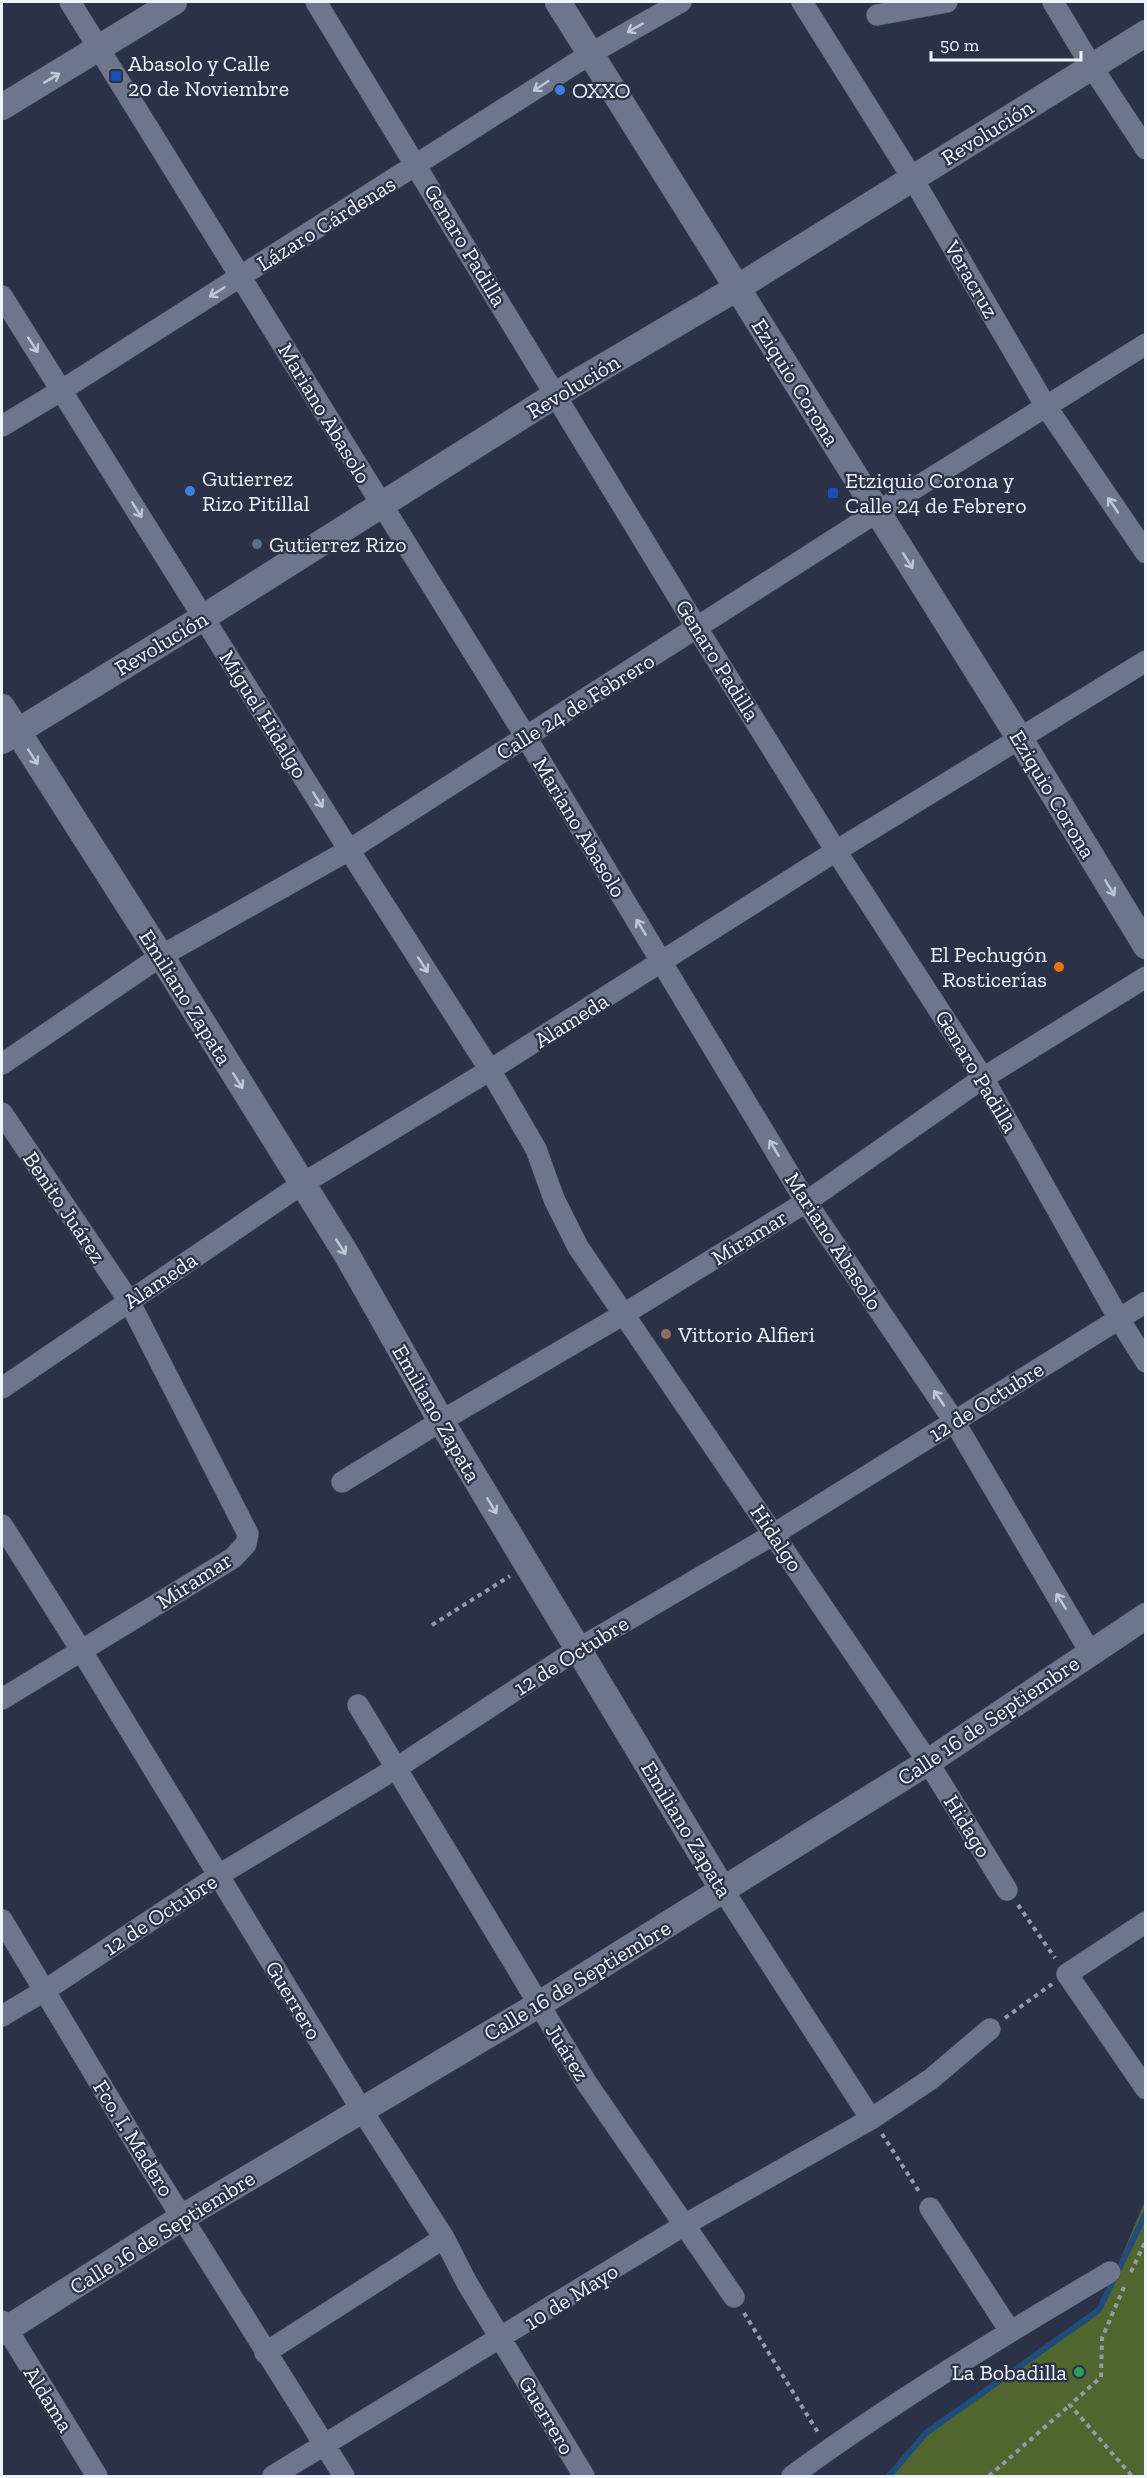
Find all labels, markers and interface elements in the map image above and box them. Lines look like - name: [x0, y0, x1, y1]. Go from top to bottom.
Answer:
- one-way arrow: [627, 23, 645, 34]
- scale bar: [931, 24, 1081, 62]
- text: 50 m: [940, 34, 980, 56]
- place label: Abasolo y Calle 20 de Noviembre: [128, 50, 289, 102]
- marker: Abasolo y Calle 20 de Noviembre: [109, 69, 123, 83]
- one-way arrow: [43, 71, 60, 83]
- place label: OXXO: [572, 77, 631, 104]
- one-way arrow: [533, 80, 550, 92]
- marker: OXXO: [553, 83, 567, 97]
- street label: Revolución: [936, 93, 1039, 171]
- street label: Lázaro Cárdenas: [252, 170, 401, 277]
- street label: Genaro Padilla: [418, 179, 513, 312]
- street label: Veracruz: [938, 235, 1005, 323]
- one-way arrow: [209, 286, 226, 298]
- street label: Eziquio Corona: [746, 314, 846, 451]
- one-way arrow: [27, 336, 39, 353]
- street label: Mariano Abasolo: [272, 338, 377, 488]
- street label: Revolución: [522, 348, 625, 425]
- place label: Gutierrez Rizo Pitillal: [202, 465, 310, 517]
- place label: Etziquio Corona y Calle 24 de Febrero: [845, 467, 1027, 519]
- marker: Gutierrez Rizo Pitillal: [183, 484, 197, 498]
- marker: Etziquio Corona y Calle 24 de Febrero: [826, 486, 840, 500]
- one-way arrow: [1107, 497, 1119, 514]
- one-way arrow: [131, 501, 143, 518]
- place label: Gutierrez Rizo: [269, 531, 406, 558]
- marker: Gutierrez Rizo: [250, 537, 264, 551]
- one-way arrow: [902, 552, 914, 569]
- street label: Genaro Padilla: [670, 595, 766, 726]
- street label: Revolución: [110, 605, 213, 682]
- street label: Miguel Hidalgo: [213, 645, 314, 783]
- street label: Calle 24 de Febrero: [491, 647, 659, 766]
- street label: Eziquio Corona: [1004, 725, 1102, 864]
- one-way arrow: [27, 748, 39, 764]
- street label: Mariano Abasolo: [527, 752, 632, 902]
- one-way arrow: [312, 791, 324, 808]
- one-way arrow: [1104, 879, 1116, 896]
- one-way arrow: [634, 919, 646, 936]
- street label: Emiliano Zapata: [133, 925, 238, 1070]
- place label: El Pechugón Rosticerías: [930, 941, 1047, 993]
- one-way arrow: [417, 956, 429, 973]
- marker: El Pechugón Rosticerías: [1052, 960, 1066, 974]
- street label: Alameda: [529, 987, 614, 1054]
- street label: Genaro Padilla: [929, 1005, 1024, 1138]
- one-way arrow: [233, 1072, 245, 1089]
- one-way arrow: [767, 1140, 779, 1157]
- street label: Benito Juárez: [17, 1146, 112, 1268]
- street label: Mariano Abasolo: [779, 1167, 888, 1315]
- street label: Miramar: [706, 1204, 792, 1271]
- one-way arrow: [335, 1238, 348, 1255]
- street label: Alameda: [118, 1246, 202, 1315]
- place label: Vittorio Alfieri: [677, 1321, 815, 1348]
- marker: Vittorio Alfieri: [659, 1327, 673, 1341]
- street label: Emiliano Zapata: [386, 1340, 487, 1487]
- street label: 12 de Octubre: [924, 1355, 1049, 1447]
- one-way arrow: [933, 1391, 945, 1407]
- one-way arrow: [486, 1497, 498, 1514]
- street label: Hidalgo: [745, 1500, 809, 1577]
- street label: Miramar: [152, 1546, 237, 1615]
- one-way arrow: [1054, 1593, 1066, 1610]
- street label: 12 de Octubre: [509, 1609, 634, 1701]
- street label: Calle 16 de Septiembre: [892, 1650, 1084, 1791]
- street label: Emiliano Zapata: [635, 1756, 738, 1903]
- street label: Hidago: [938, 1790, 997, 1863]
- street label: 12 de Octubre: [98, 1868, 222, 1961]
- street label: Calle 16 de Septiembre: [479, 1914, 676, 2047]
- street label: Guerrero: [260, 1956, 328, 2045]
- street label: Juárez: [540, 2019, 596, 2086]
- street label: Fco. I. Madero: [87, 2075, 180, 2201]
- street label: Calle 16 de Septiembre: [65, 2164, 260, 2300]
- street label: 10 de Mayo: [520, 2257, 623, 2336]
- place label: La Bobadilla: [952, 2359, 1067, 2386]
- street label: Aldama: [18, 2361, 79, 2437]
- marker: La Bobadilla: [1072, 2365, 1086, 2379]
- street label: Guerrero: [513, 2371, 581, 2460]

